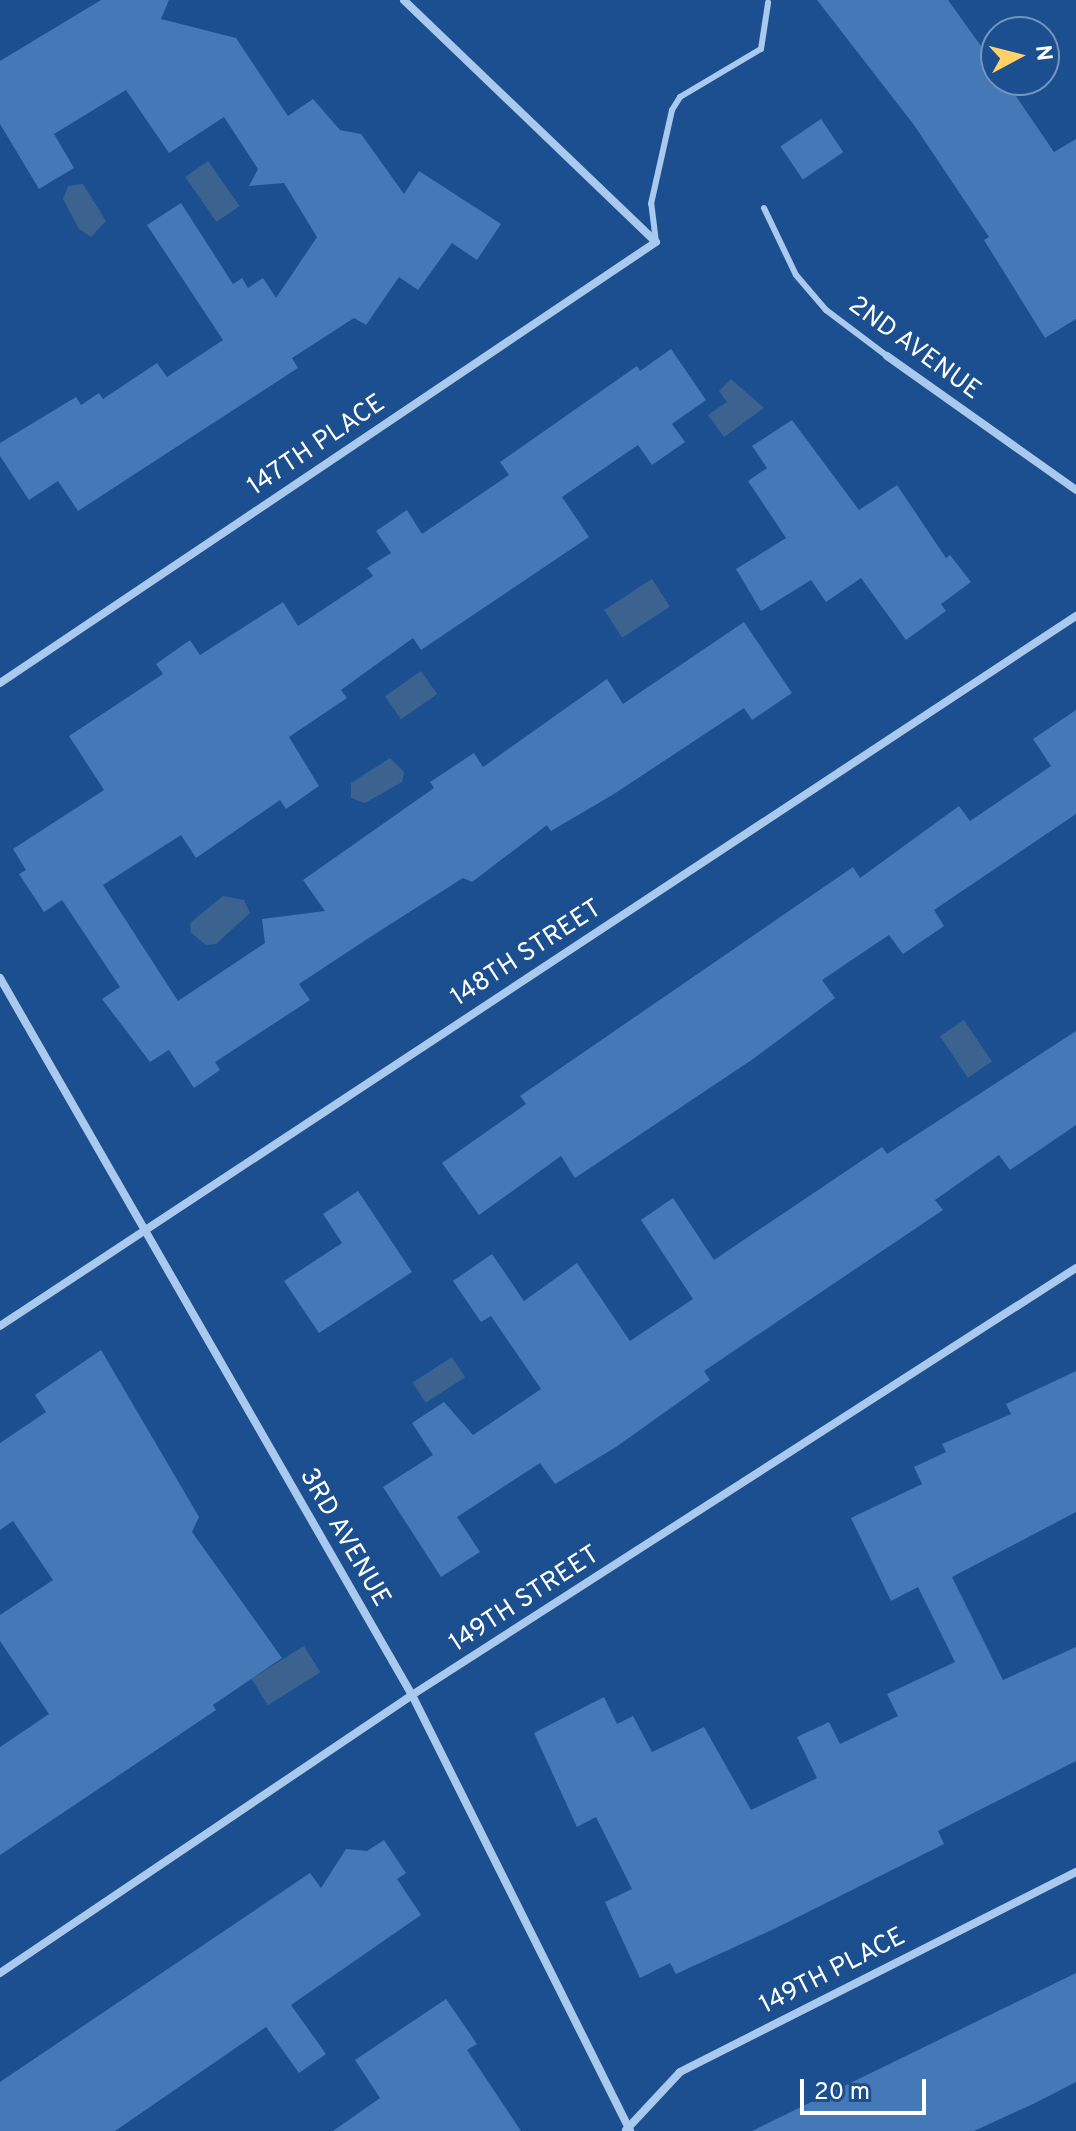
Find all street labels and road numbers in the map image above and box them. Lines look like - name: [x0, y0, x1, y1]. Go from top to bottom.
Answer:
- street label: 2ND AVENUE: [841, 290, 987, 408]
- street label: 147TH PLACE: [242, 389, 392, 503]
- street label: 148TH STREET: [446, 894, 608, 1014]
- street label: 3RD AVENUE: [292, 1463, 396, 1613]
- street label: 149TH STREET: [444, 1540, 606, 1660]
- street label: 149TH PLACE: [755, 1922, 911, 2022]

